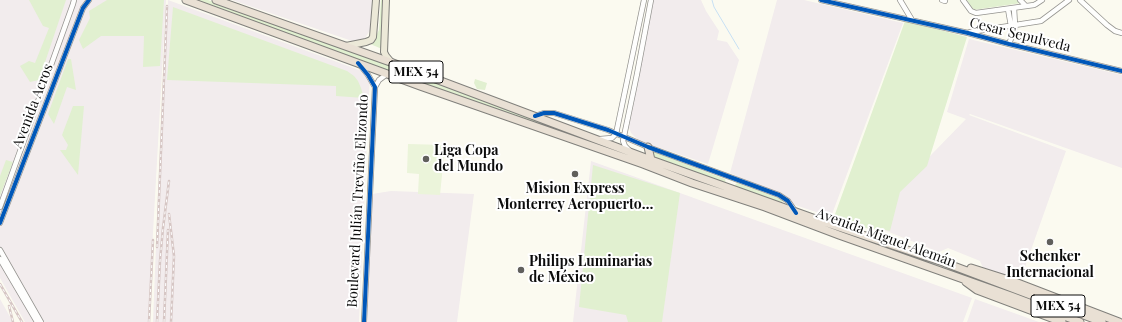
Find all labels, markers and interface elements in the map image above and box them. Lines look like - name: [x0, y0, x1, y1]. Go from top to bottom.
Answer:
- street label: Cesar Sepulveda: [968, 14, 1072, 56]
- street label: Avenida Acros: [9, 61, 57, 151]
- road number: MEX 54: [389, 61, 443, 83]
- street label: Boulevard Julián Treviño Elizondo: [344, 94, 372, 308]
- place label: Liga Copa del Mundo: [434, 143, 503, 176]
- marker: Liga Copa del Mundo: [421, 154, 431, 164]
- marker: Mision Express Monterrey Aeropuerto…: [570, 169, 580, 179]
- place label: Mision Express Monterrey Aeropuerto…: [497, 181, 653, 214]
- street label: Avenida Miguel Alemán: [814, 205, 958, 271]
- marker: Schenker Internacional: [1045, 237, 1055, 247]
- place label: Schenker Internacional: [1006, 249, 1094, 282]
- place label: Philips Luminarias de México: [529, 254, 652, 286]
- marker: Philips Luminarias de México: [516, 265, 526, 275]
- road number: MEX 54: [1031, 295, 1085, 317]

